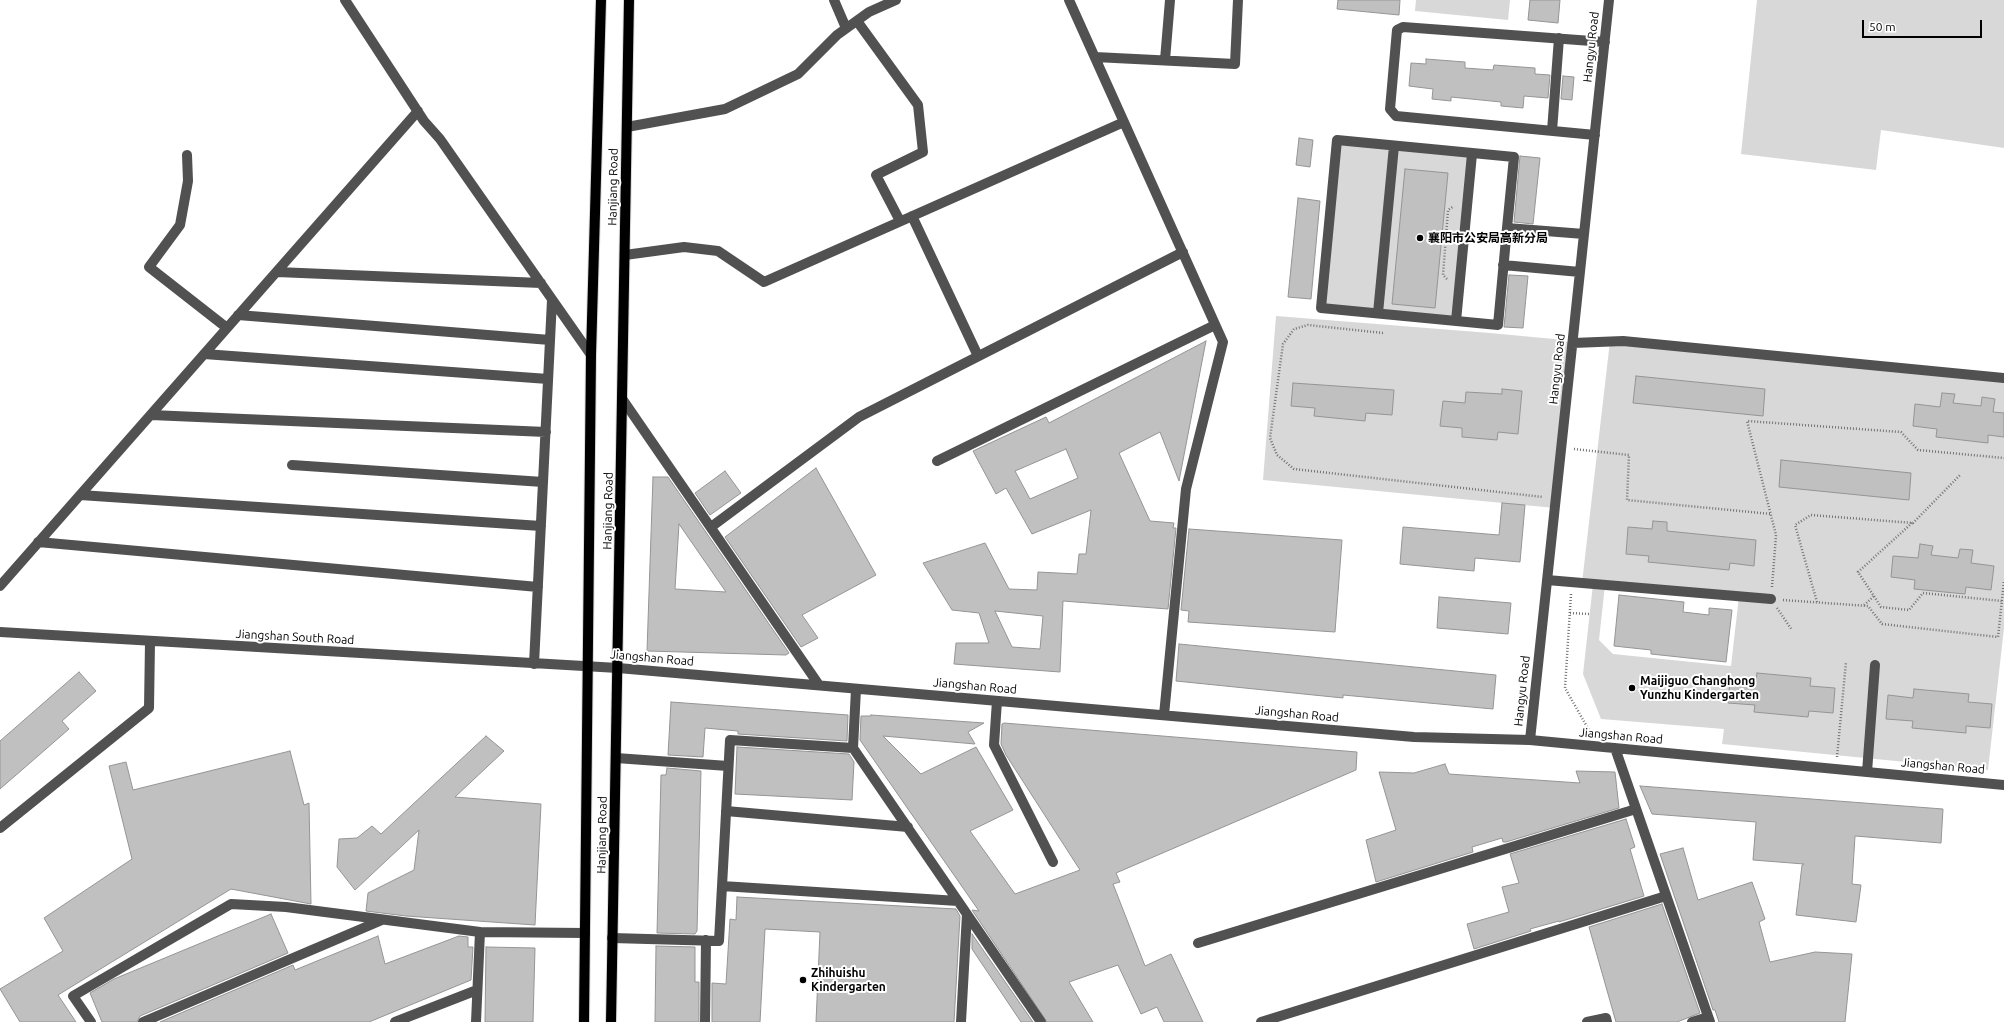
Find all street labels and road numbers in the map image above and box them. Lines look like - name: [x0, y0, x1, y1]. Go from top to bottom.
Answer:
- street label: Hangyu Road: [1580, 11, 1602, 83]
- street label: Hanjiang Road: [605, 148, 621, 226]
- street label: Hangyu Road: [1546, 333, 1568, 405]
- street label: Hanjiang Road: [600, 472, 616, 550]
- street label: Jiangshan South Road: [235, 627, 355, 647]
- street label: Jiangshan Road: [609, 647, 695, 669]
- street label: Hangyu Road: [1511, 655, 1533, 727]
- street label: Jiangshan Road: [932, 675, 1018, 697]
- street label: Jiangshan Road: [1254, 703, 1340, 725]
- street label: Jiangshan Road: [1578, 725, 1664, 747]
- street label: Jiangshan Road: [1900, 755, 1986, 777]
- street label: Hanjiang Road: [594, 796, 610, 874]

